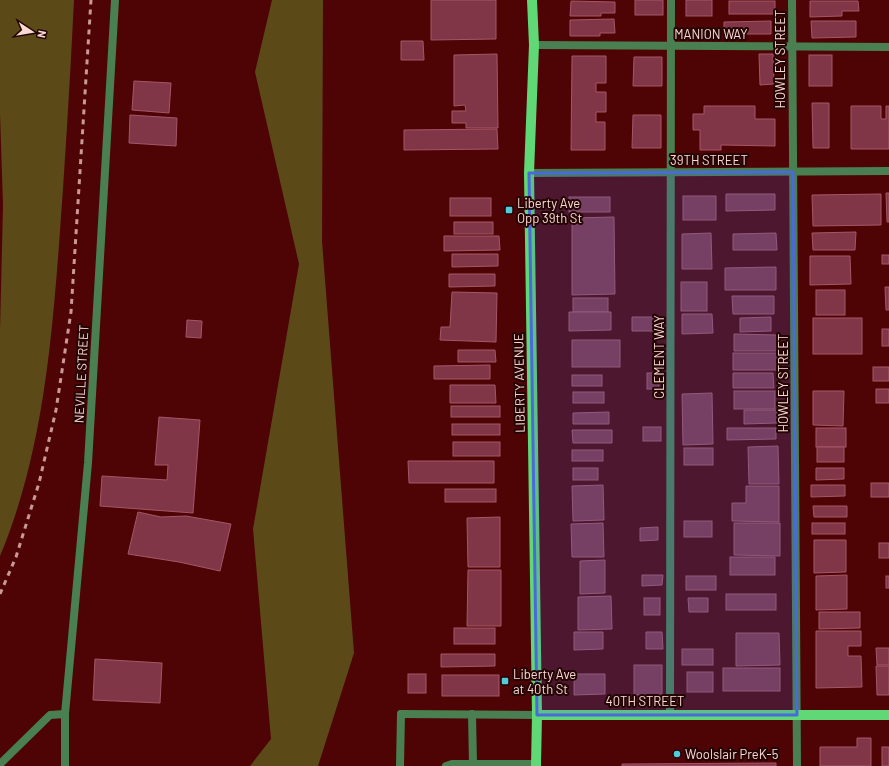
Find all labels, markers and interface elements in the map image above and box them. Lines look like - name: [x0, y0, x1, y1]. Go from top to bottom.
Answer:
- street label: HOWLEY STREET: [772, 10, 788, 108]
- north arrow: [12, 12, 52, 52]
- street label: MANION WAY: [674, 26, 748, 42]
- text: N: [35, 29, 49, 39]
- street label: 39TH STREET: [670, 152, 748, 168]
- place label: Liberty Ave Opp 39th St: [517, 195, 582, 226]
- marker: Liberty Ave Opp 39th St: [504, 205, 514, 215]
- street label: CLEMENT WAY: [651, 315, 667, 399]
- street label: NEVILLE STREET: [70, 324, 92, 424]
- street label: LIBERTY AVENUE: [510, 333, 528, 433]
- street label: HOWLEY STREET: [775, 334, 791, 432]
- place label: Liberty Ave at 40th St: [513, 666, 576, 697]
- marker: Liberty Ave at 40th St: [500, 676, 510, 686]
- street label: 40TH STREET: [606, 693, 684, 709]
- place label: Woolslair PreK-5: [685, 746, 779, 762]
- marker: Woolslair PreK-5: [672, 749, 682, 759]

